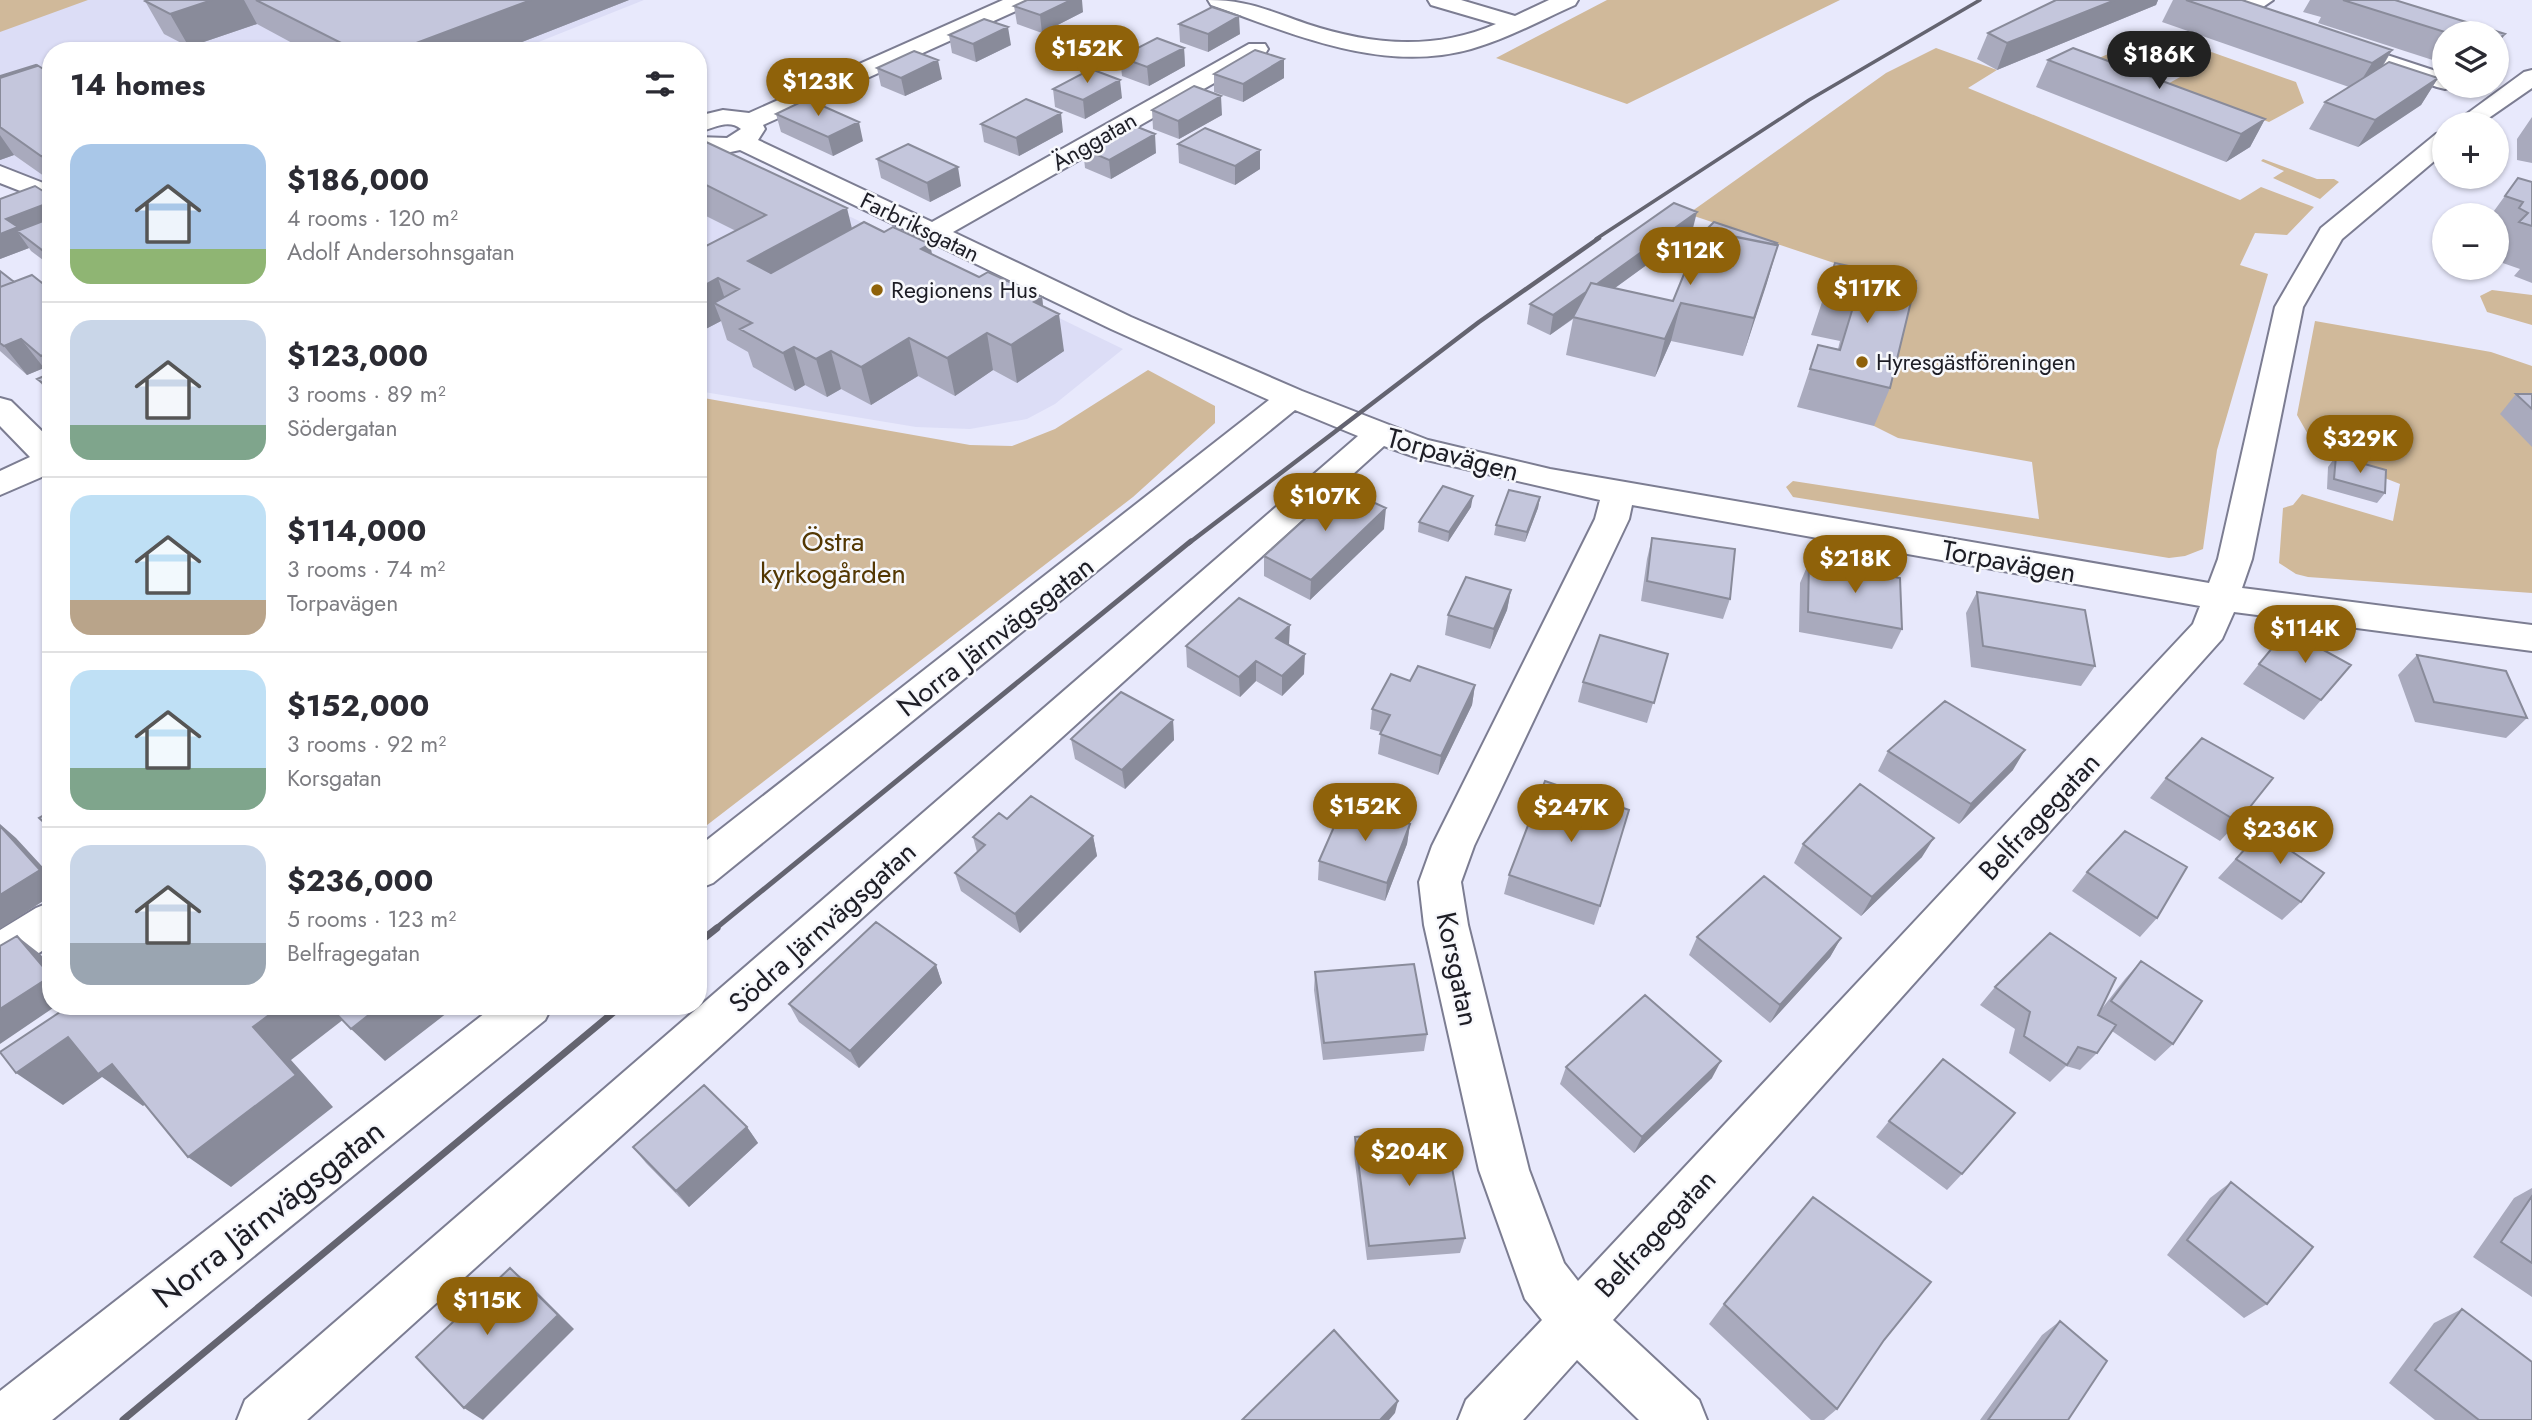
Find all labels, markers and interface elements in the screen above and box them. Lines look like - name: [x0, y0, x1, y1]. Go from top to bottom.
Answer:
- map controls: [2432, 21, 2509, 280]
- button: layers: [2432, 21, 2509, 98]
- pin: $152K: [1038, 25, 1136, 85]
- text: $152K: [1051, 31, 1123, 65]
- pin: $186K: [2110, 32, 2208, 91]
- text: $186K: [2123, 37, 2195, 71]
- pin: $123K: [769, 58, 867, 118]
- text: 14 homes: [70, 63, 205, 106]
- text: $123K: [782, 64, 854, 98]
- icon: filters: [641, 65, 679, 103]
- street label: Änggatan: [1045, 103, 1143, 179]
- button: +: [2432, 112, 2509, 189]
- text: $186,000: [287, 158, 429, 201]
- icon: home: [126, 172, 210, 256]
- street label: Farbriksgatan: [855, 183, 985, 271]
- text: 4 rooms · 120 m²: [287, 201, 458, 235]
- button: −: [2432, 203, 2509, 280]
- pin: $112K: [1641, 228, 1739, 287]
- text: $112K: [1656, 233, 1724, 267]
- text: Adolf Andersohnsgatan: [287, 235, 515, 269]
- pin: $117K: [1818, 266, 1916, 325]
- text: $117K: [1833, 271, 1901, 305]
- place label: Regionens Hus: [891, 273, 1037, 307]
- marker: Regionens Hus: [869, 282, 885, 298]
- text: $123,000: [287, 334, 428, 377]
- place label: Hyresgästföreningen: [1876, 345, 2076, 379]
- icon: home: [126, 348, 210, 432]
- marker: Hyresgästföreningen: [1854, 354, 1870, 370]
- text: 3 rooms · 89 m²: [287, 377, 446, 411]
- text: Södergatan: [287, 411, 398, 445]
- pin: $329K: [2311, 416, 2409, 475]
- street label: Torpavägen: [1382, 417, 1524, 492]
- text: $329K: [2322, 421, 2398, 455]
- pin: $107K: [1276, 474, 1374, 533]
- text: $107K: [1289, 479, 1361, 513]
- text: $114,000: [287, 509, 426, 552]
- park label: Östra kyrkogården: [760, 521, 906, 594]
- icon: home: [126, 523, 210, 607]
- street label: Torpavägen: [1939, 530, 2079, 593]
- pin: $218K: [1806, 536, 1904, 595]
- text: $218K: [1819, 541, 1891, 575]
- street label: Norra Järnvägsgatan: [888, 546, 1102, 726]
- text: 3 rooms · 74 m²: [287, 552, 445, 586]
- text: Torpavägen: [287, 586, 398, 620]
- pin: $114K: [2256, 606, 2354, 665]
- text: $114K: [2270, 611, 2340, 645]
- text: $152,000: [287, 684, 429, 727]
- icon: home: [126, 698, 210, 782]
- text: 3 rooms · 92 m²: [287, 727, 446, 761]
- street label: Belfragegatan: [1969, 743, 2110, 890]
- text: Korsgatan: [287, 761, 382, 795]
- pin: $152K: [1316, 784, 1414, 843]
- pin: $247K: [1522, 784, 1620, 844]
- text: $152K: [1329, 789, 1401, 823]
- text: $247K: [1533, 790, 1609, 824]
- pin: $236K: [2231, 806, 2329, 866]
- text: $236K: [2242, 812, 2318, 846]
- street label: Södra Järnvägsgatan: [719, 832, 925, 1023]
- text: $236,000: [287, 859, 433, 902]
- icon: home: [126, 873, 210, 957]
- text: 5 rooms · 123 m²: [287, 902, 456, 936]
- street label: Korsgatan: [1425, 908, 1490, 1030]
- text: Belfragegatan: [287, 936, 420, 970]
- street label: Norra Järnvägsgatan: [142, 1108, 394, 1319]
- pin: $204K: [1360, 1128, 1458, 1188]
- text: $204K: [1371, 1134, 1447, 1168]
- street label: Belfragegatan: [1585, 1160, 1726, 1307]
- pin: $115K: [438, 1278, 536, 1337]
- text: $115K: [453, 1283, 521, 1317]

